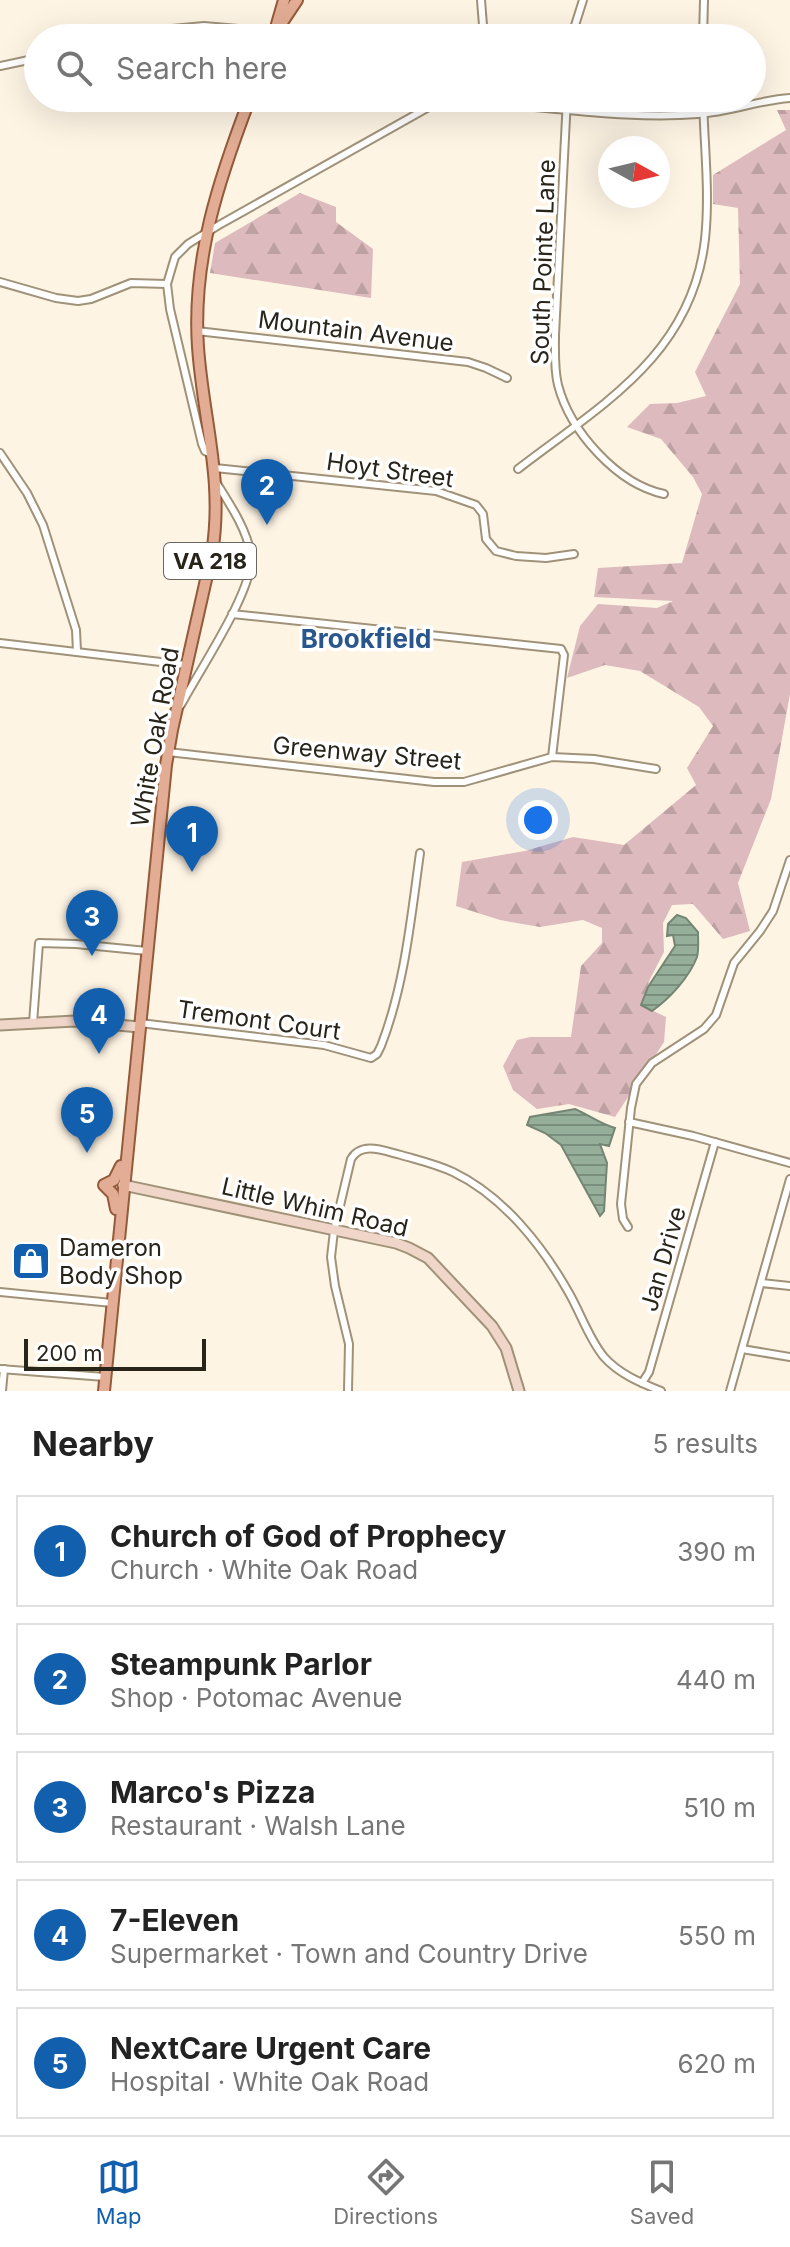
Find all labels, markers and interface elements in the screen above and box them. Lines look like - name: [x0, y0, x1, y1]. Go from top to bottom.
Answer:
- search box: [24, 24, 766, 112]
- icon: search: [52, 46, 96, 90]
- text: Search here: [116, 50, 288, 86]
- north arrow: [598, 136, 670, 208]
- street label: South Pointe Lane: [525, 159, 561, 365]
- street label: Mountain Avenue: [256, 305, 456, 357]
- street label: Hoyt Street: [325, 447, 456, 493]
- pin: 2: [241, 459, 293, 525]
- road number: VA 218: [164, 543, 256, 579]
- district label: Brookfield: [301, 623, 431, 654]
- street label: White Oak Road: [125, 645, 185, 829]
- street label: Greenway Street: [271, 730, 463, 776]
- your location: [518, 800, 558, 840]
- pin: 1: [166, 806, 218, 872]
- pin: 3: [66, 890, 118, 956]
- pin: 4: [73, 988, 125, 1054]
- street label: Tremont Court: [176, 994, 343, 1046]
- pin: 5: [61, 1087, 113, 1153]
- street label: Little Whim Road: [219, 1171, 411, 1243]
- street label: Jan Drive: [634, 1203, 692, 1315]
- place label: Dameron Body Shop: [59, 1233, 183, 1290]
- shop icon: Dameron Body Shop: [10, 1240, 52, 1282]
- scale bar: [24, 1335, 206, 1371]
- text: 200 m: [36, 1340, 103, 1366]
- text: Nearby: [32, 1423, 154, 1464]
- text: 5 results: [653, 1428, 758, 1459]
- text: Church of God of Prophecy: [110, 1518, 506, 1554]
- text: 1: [54, 1536, 66, 1567]
- text: 390 m: [677, 1536, 756, 1567]
- text: Church · White Oak Road: [110, 1554, 418, 1585]
- text: Steampunk Parlor: [110, 1646, 372, 1682]
- text: 2: [52, 1664, 68, 1695]
- text: 440 m: [676, 1664, 756, 1695]
- text: Shop · Potomac Avenue: [110, 1682, 402, 1713]
- text: Marco's Pizza: [110, 1774, 316, 1810]
- text: 3: [52, 1792, 68, 1823]
- text: 510 m: [683, 1792, 756, 1823]
- text: Restaurant · Walsh Lane: [110, 1810, 406, 1841]
- text: 7-Eleven: [110, 1902, 239, 1938]
- text: 4: [51, 1920, 69, 1951]
- text: 550 m: [678, 1920, 756, 1951]
- text: Supermarket · Town and Country Drive: [110, 1938, 588, 1969]
- text: NextCare Urgent Care: [110, 2030, 431, 2066]
- text: 5: [52, 2048, 68, 2079]
- text: 620 m: [678, 2048, 756, 2079]
- text: Hospital · White Oak Road: [110, 2066, 429, 2097]
- tab: Map: [96, 2155, 142, 2229]
- tab: Directions: [333, 2155, 438, 2229]
- tab: Saved: [630, 2155, 694, 2229]

